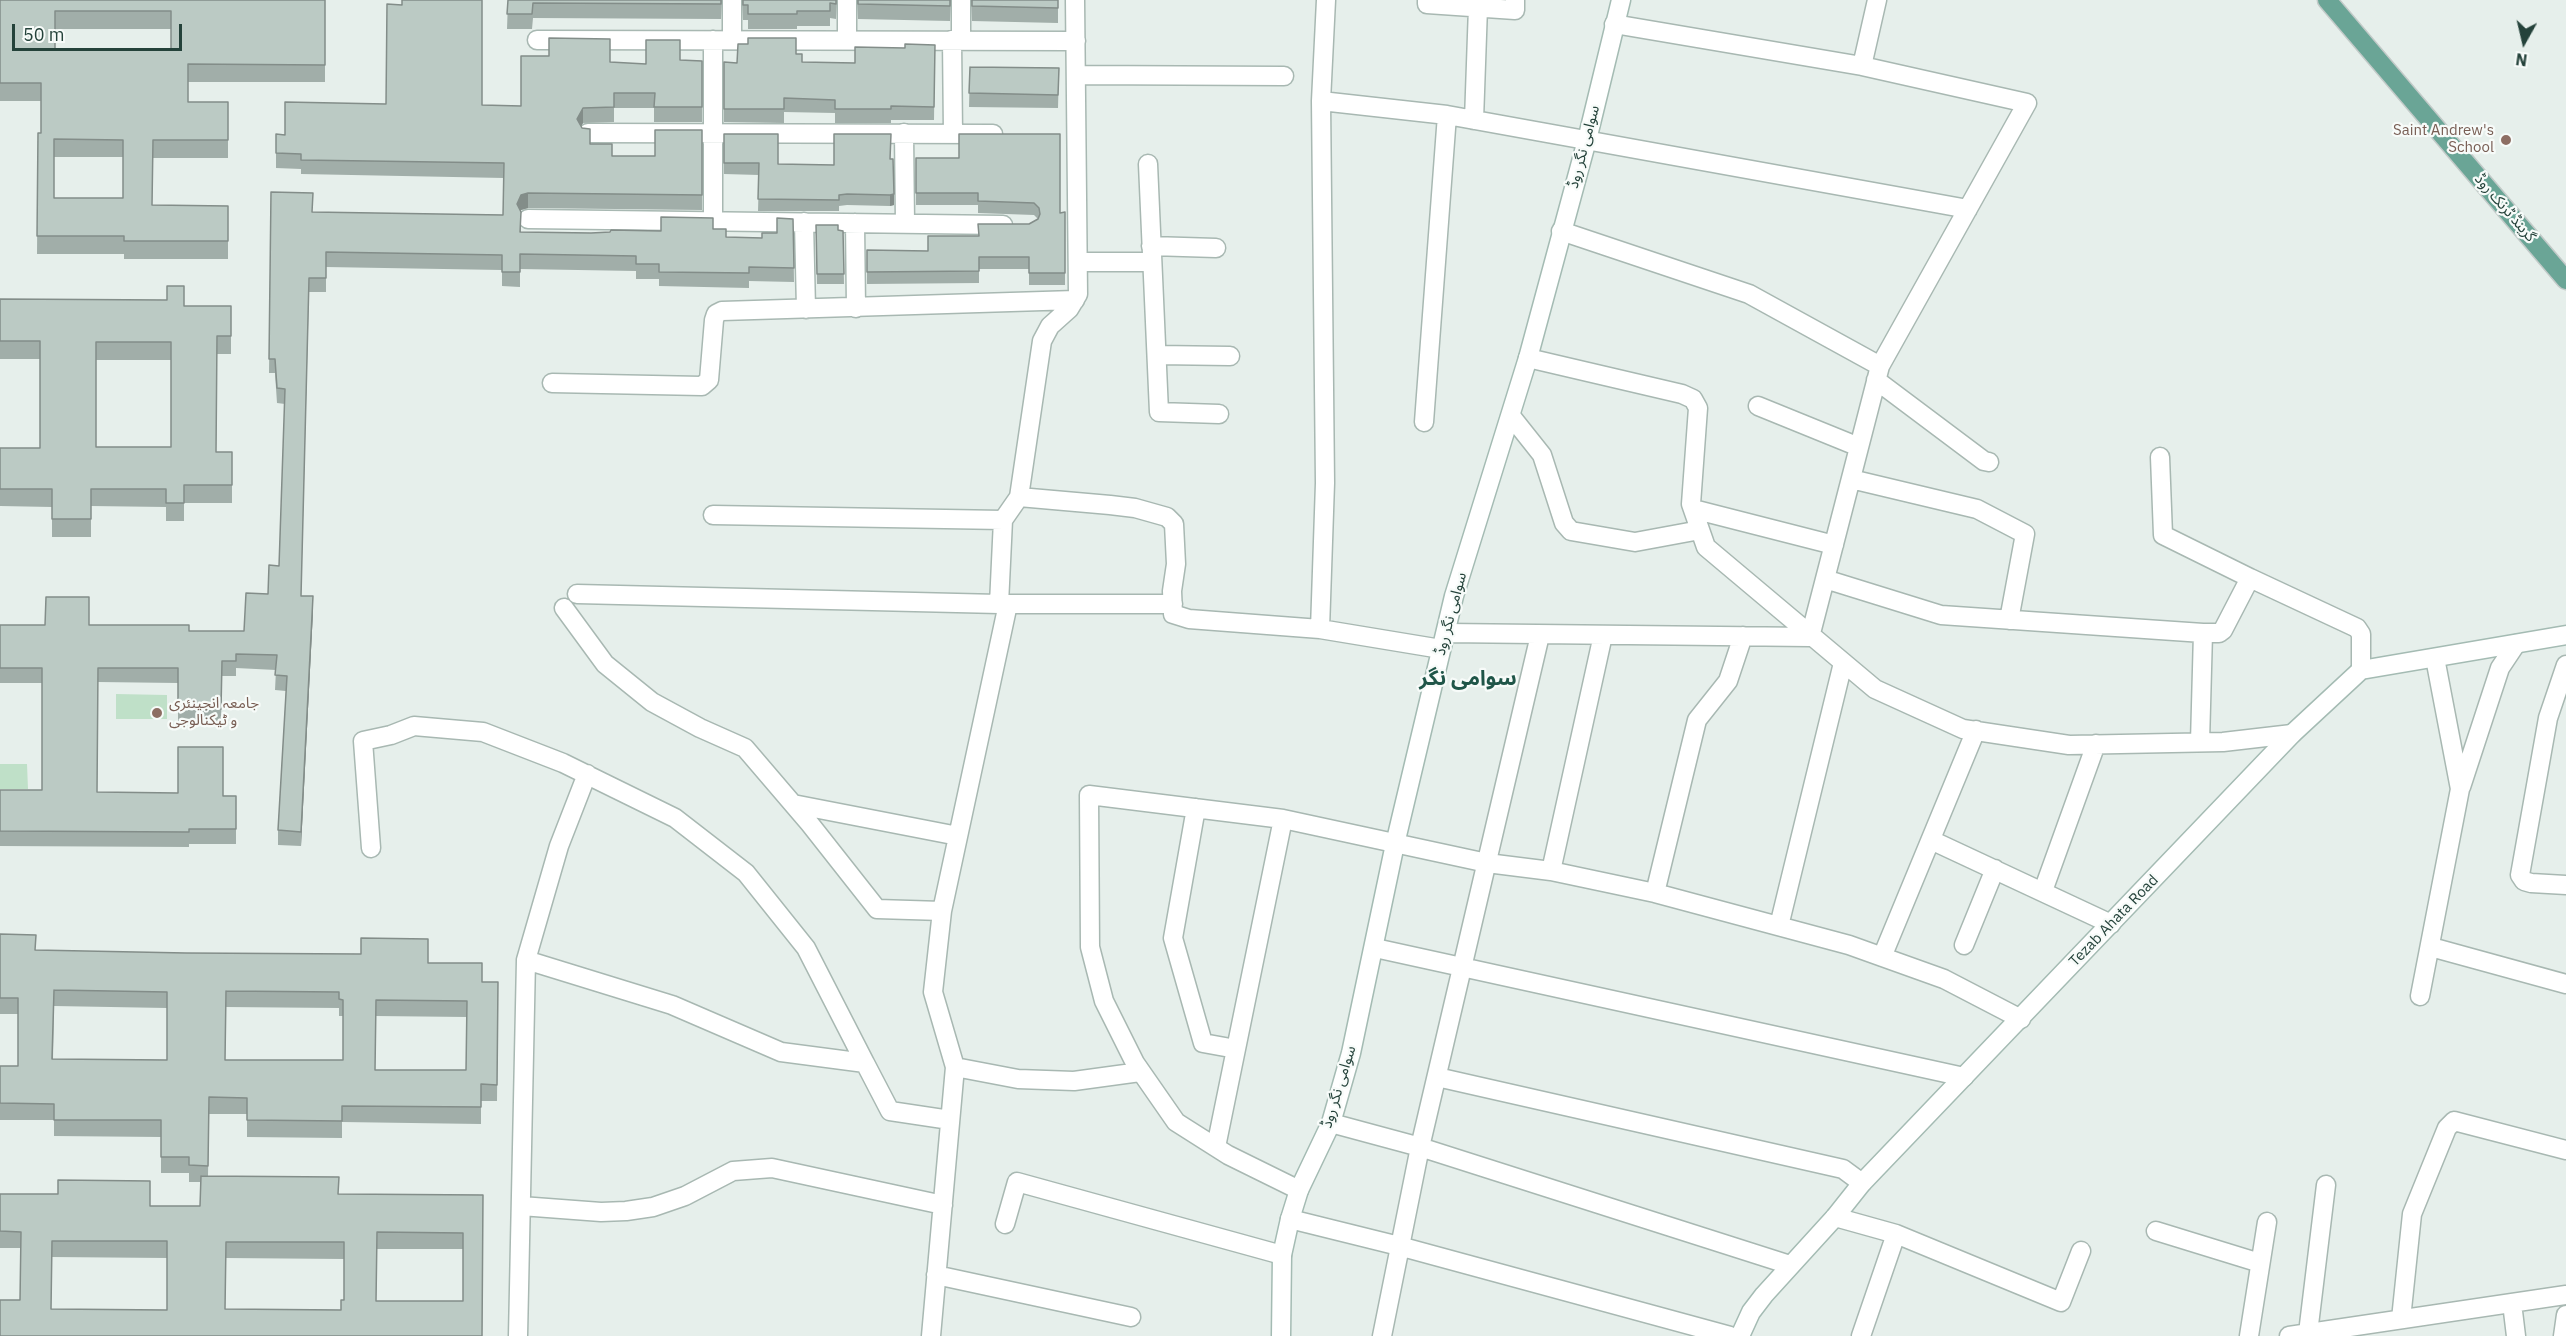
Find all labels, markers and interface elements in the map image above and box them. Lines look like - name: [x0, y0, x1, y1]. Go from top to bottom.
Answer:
- scale bar: [15, 12, 184, 50]
- north arrow: [2494, 12, 2554, 72]
- text: 50 m: [23, 23, 65, 46]
- text: N: [2514, 49, 2529, 71]
- street label: سوامی نگر روڈ: [1564, 103, 1604, 191]
- place label: Saint Andrew's School: [2393, 122, 2494, 157]
- marker: Saint Andrew's School: [2499, 133, 2513, 147]
- street label: گرینڈ ٹرنک روڈ: [2471, 170, 2539, 246]
- street label: سوامی نگر روڈ: [1431, 570, 1471, 658]
- district label: سوامی نگر: [1419, 666, 1517, 692]
- place label: جامعہ انجینئری و ٹیکنالوجی: [169, 695, 259, 730]
- marker: جامعہ انجینئری و ٹیکنالوجی: [150, 706, 164, 720]
- street label: Tezab Ahata Road: [2066, 871, 2162, 971]
- street label: سوامی نگر روڈ: [1318, 1044, 1360, 1130]

